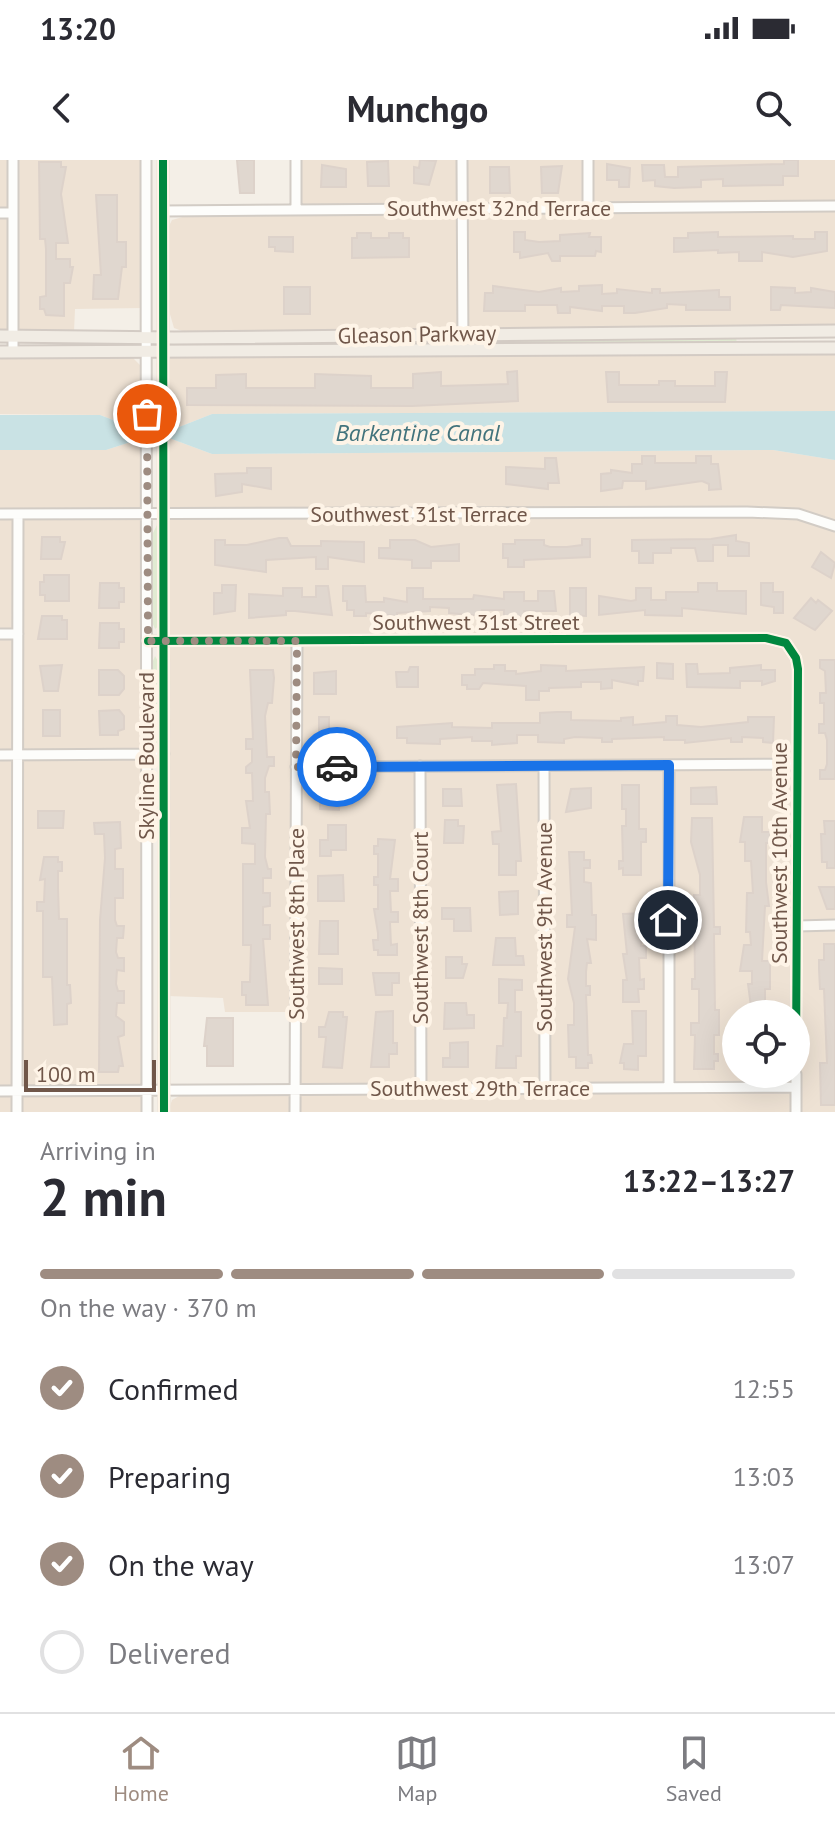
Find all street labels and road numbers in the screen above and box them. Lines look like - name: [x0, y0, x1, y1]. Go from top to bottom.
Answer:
- street label: Southwest 32nd Terrace: [387, 194, 611, 222]
- street label: Gleason Parkway: [337, 319, 497, 349]
- street label: Southwest 31st Terrace: [310, 500, 528, 528]
- street label: Southwest 31st Street: [372, 608, 580, 636]
- street label: Skyline Boulevard: [132, 672, 160, 840]
- street label: Southwest 10th Avenue: [765, 742, 793, 964]
- street label: Southwest 9th Avenue: [530, 822, 558, 1032]
- street label: Southwest 8th Place: [282, 828, 310, 1020]
- street label: Southwest 8th Court: [406, 831, 434, 1024]
- street label: Southwest 29th Terrace: [370, 1074, 590, 1102]

